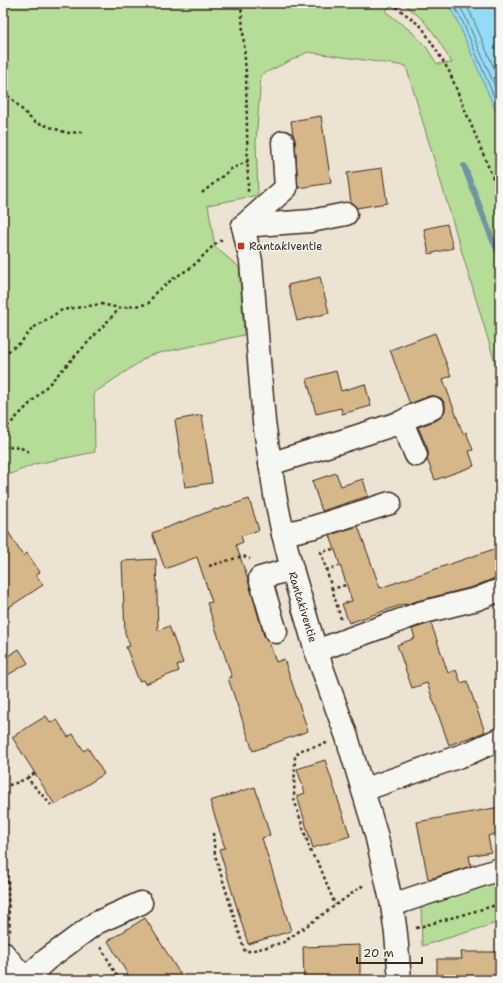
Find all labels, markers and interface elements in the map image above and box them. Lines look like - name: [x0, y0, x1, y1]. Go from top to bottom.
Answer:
- place label: Rantakiventie: [249, 239, 322, 254]
- marker: Rantakiventie: [236, 241, 246, 251]
- street label: Rantakiventie: [285, 570, 320, 644]
- scale bar: [357, 939, 422, 965]
- text: 20 m: [363, 945, 394, 961]

